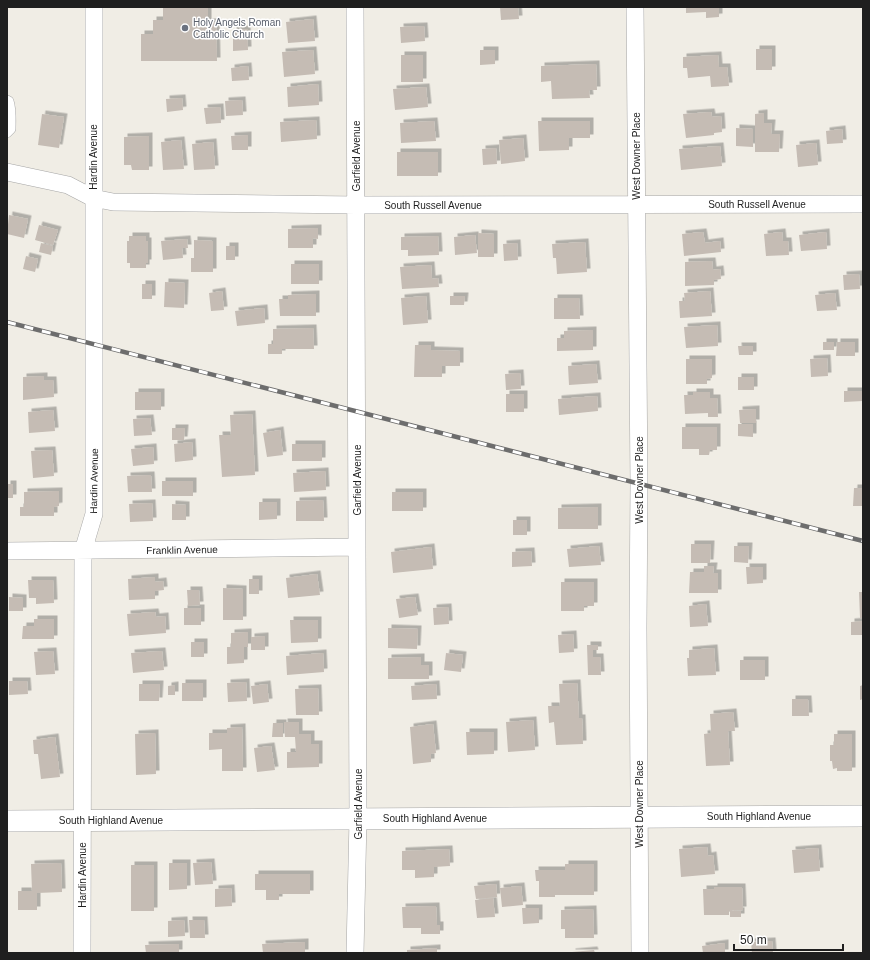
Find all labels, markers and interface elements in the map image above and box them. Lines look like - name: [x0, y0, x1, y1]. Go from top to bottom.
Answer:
- place label: Holy Angels Roman Catholic Church: [193, 17, 281, 40]
- marker: Holy Angels Roman Catholic Church: [180, 23, 190, 33]
- street label: West Downer Place: [631, 112, 642, 200]
- street label: Garfield Avenue: [351, 120, 362, 191]
- street label: Hardin Avenue: [88, 124, 99, 190]
- street label: South Russell Avenue: [708, 199, 806, 210]
- street label: South Russell Avenue: [384, 200, 482, 211]
- street label: West Downer Place: [634, 436, 645, 524]
- street label: Garfield Avenue: [352, 444, 363, 515]
- street label: Hardin Avenue: [88, 448, 100, 514]
- street label: Franklin Avenue: [146, 544, 218, 556]
- street label: West Downer Place: [634, 760, 645, 848]
- street label: Garfield Avenue: [353, 768, 364, 839]
- street label: South Highland Avenue: [707, 811, 812, 822]
- street label: South Highland Avenue: [383, 813, 488, 824]
- street label: South Highland Avenue: [59, 815, 164, 826]
- street label: Hardin Avenue: [77, 842, 88, 908]
- scale bar: [734, 926, 843, 952]
- text: 50 m: [740, 933, 767, 947]

